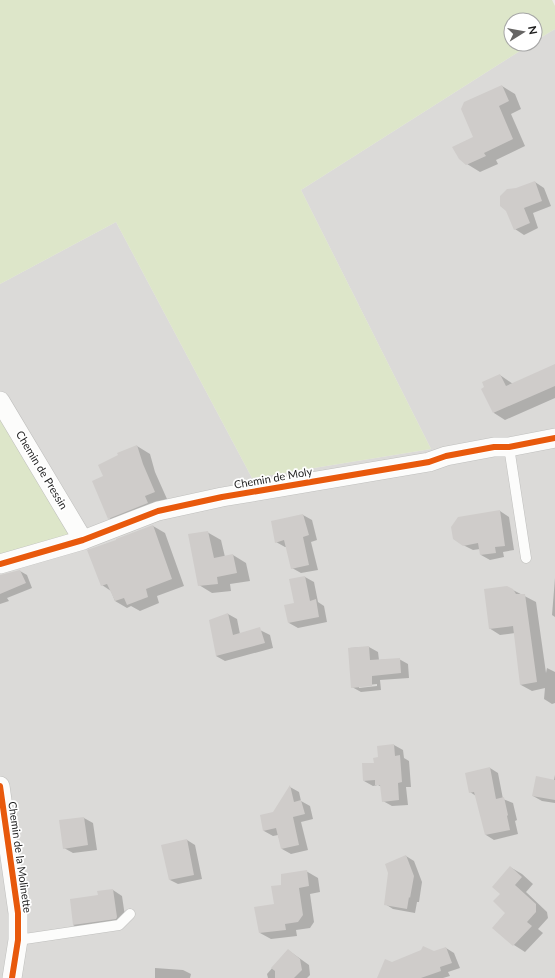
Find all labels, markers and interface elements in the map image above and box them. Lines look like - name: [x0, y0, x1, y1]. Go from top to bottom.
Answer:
- north arrow: [503, 12, 543, 52]
- text: N: [526, 25, 540, 35]
- street label: Chemin de Pressin: [14, 428, 71, 511]
- street label: Chemin de Moly: [233, 464, 313, 491]
- street label: Chemin de la Molinette: [6, 800, 35, 914]

